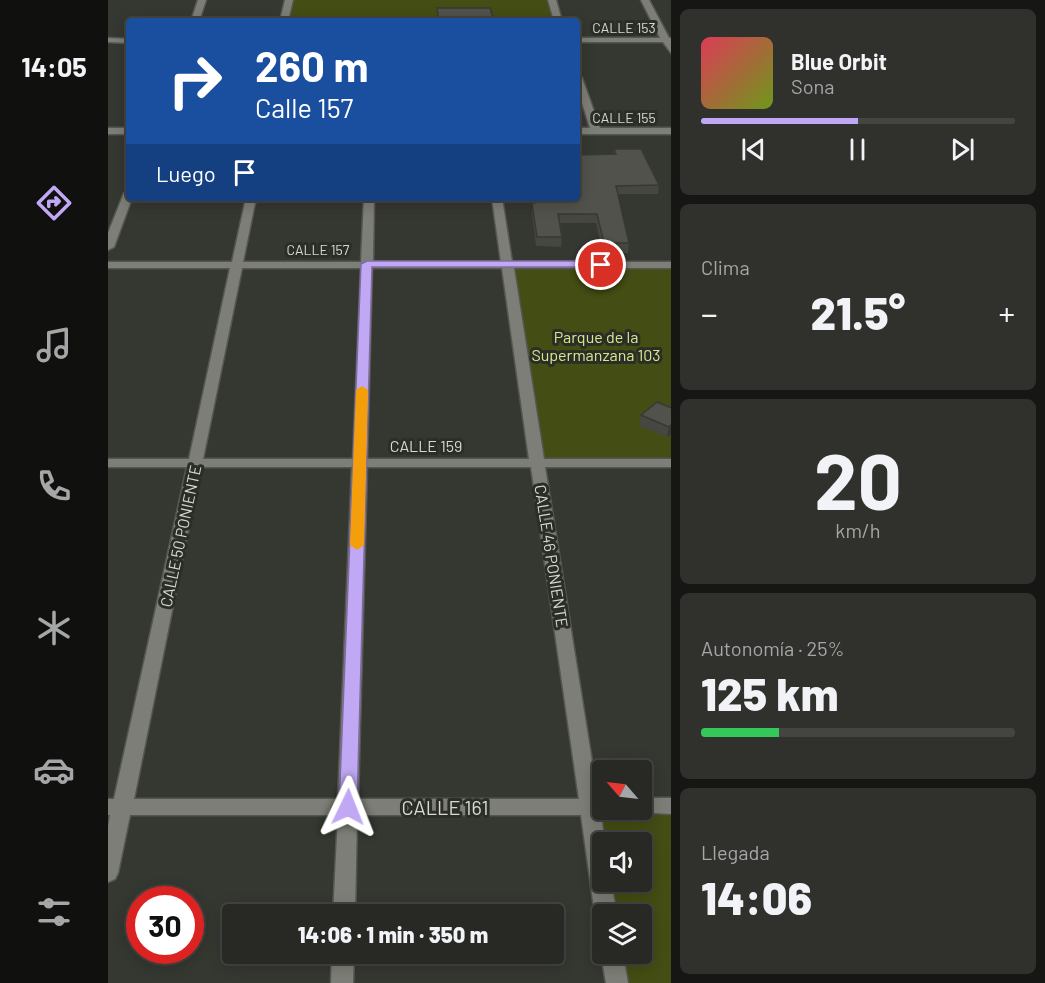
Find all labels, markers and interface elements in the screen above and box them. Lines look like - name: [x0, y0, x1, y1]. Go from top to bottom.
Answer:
- street label: CALLE 153: [592, 19, 656, 36]
- text: 260 m: [255, 40, 368, 90]
- icon: right: [156, 42, 234, 120]
- text: Blue Orbit: [791, 48, 887, 74]
- text: 14:05: [21, 50, 87, 82]
- text: Sona: [791, 74, 835, 98]
- text: Calle 157: [255, 91, 353, 123]
- street label: CALLE 155: [592, 109, 656, 126]
- icon: previous: [737, 133, 770, 166]
- icon: pause: [841, 133, 874, 166]
- icon: next: [946, 133, 979, 166]
- icon: arrive: [228, 156, 261, 189]
- text: Luego: [156, 160, 216, 186]
- icon: directions: [33, 182, 75, 224]
- pin: [575, 239, 626, 290]
- street label: CALLE 157: [287, 241, 350, 258]
- icon: arrive: [584, 248, 617, 281]
- text: Clima: [701, 255, 750, 279]
- text: 21.5°: [811, 285, 905, 339]
- text: −: [701, 293, 718, 333]
- text: +: [999, 293, 1015, 333]
- icon: music: [33, 324, 75, 366]
- park label: Parque de la Supermanzana 103: [531, 327, 661, 364]
- text: 20: [814, 432, 902, 526]
- street label: CALLE 159: [390, 436, 462, 455]
- street label: CALLE 50 PONIENTE: [156, 463, 204, 609]
- icon: phone: [33, 465, 75, 507]
- street label: CALLE 46 PONIENTE: [531, 483, 573, 629]
- text: km/h: [835, 518, 881, 542]
- icon: climate: [33, 607, 75, 649]
- text: Autonomía · 25%: [701, 636, 844, 660]
- text: 125 km: [701, 666, 838, 720]
- icon: car: [33, 749, 75, 791]
- north arrow: [592, 760, 652, 820]
- map controls: [592, 760, 652, 964]
- position arrow: [316, 775, 380, 839]
- street label: CALLE 161: [401, 795, 489, 819]
- button: sound: [592, 832, 652, 892]
- text: Llegada: [701, 840, 770, 864]
- text: 14:06: [701, 870, 812, 924]
- speed limit sign: 30: [126, 886, 204, 964]
- icon: filters: [33, 891, 75, 933]
- button: layers: [592, 904, 652, 964]
- text: 14:06 · 1 min · 350 m: [298, 921, 488, 947]

